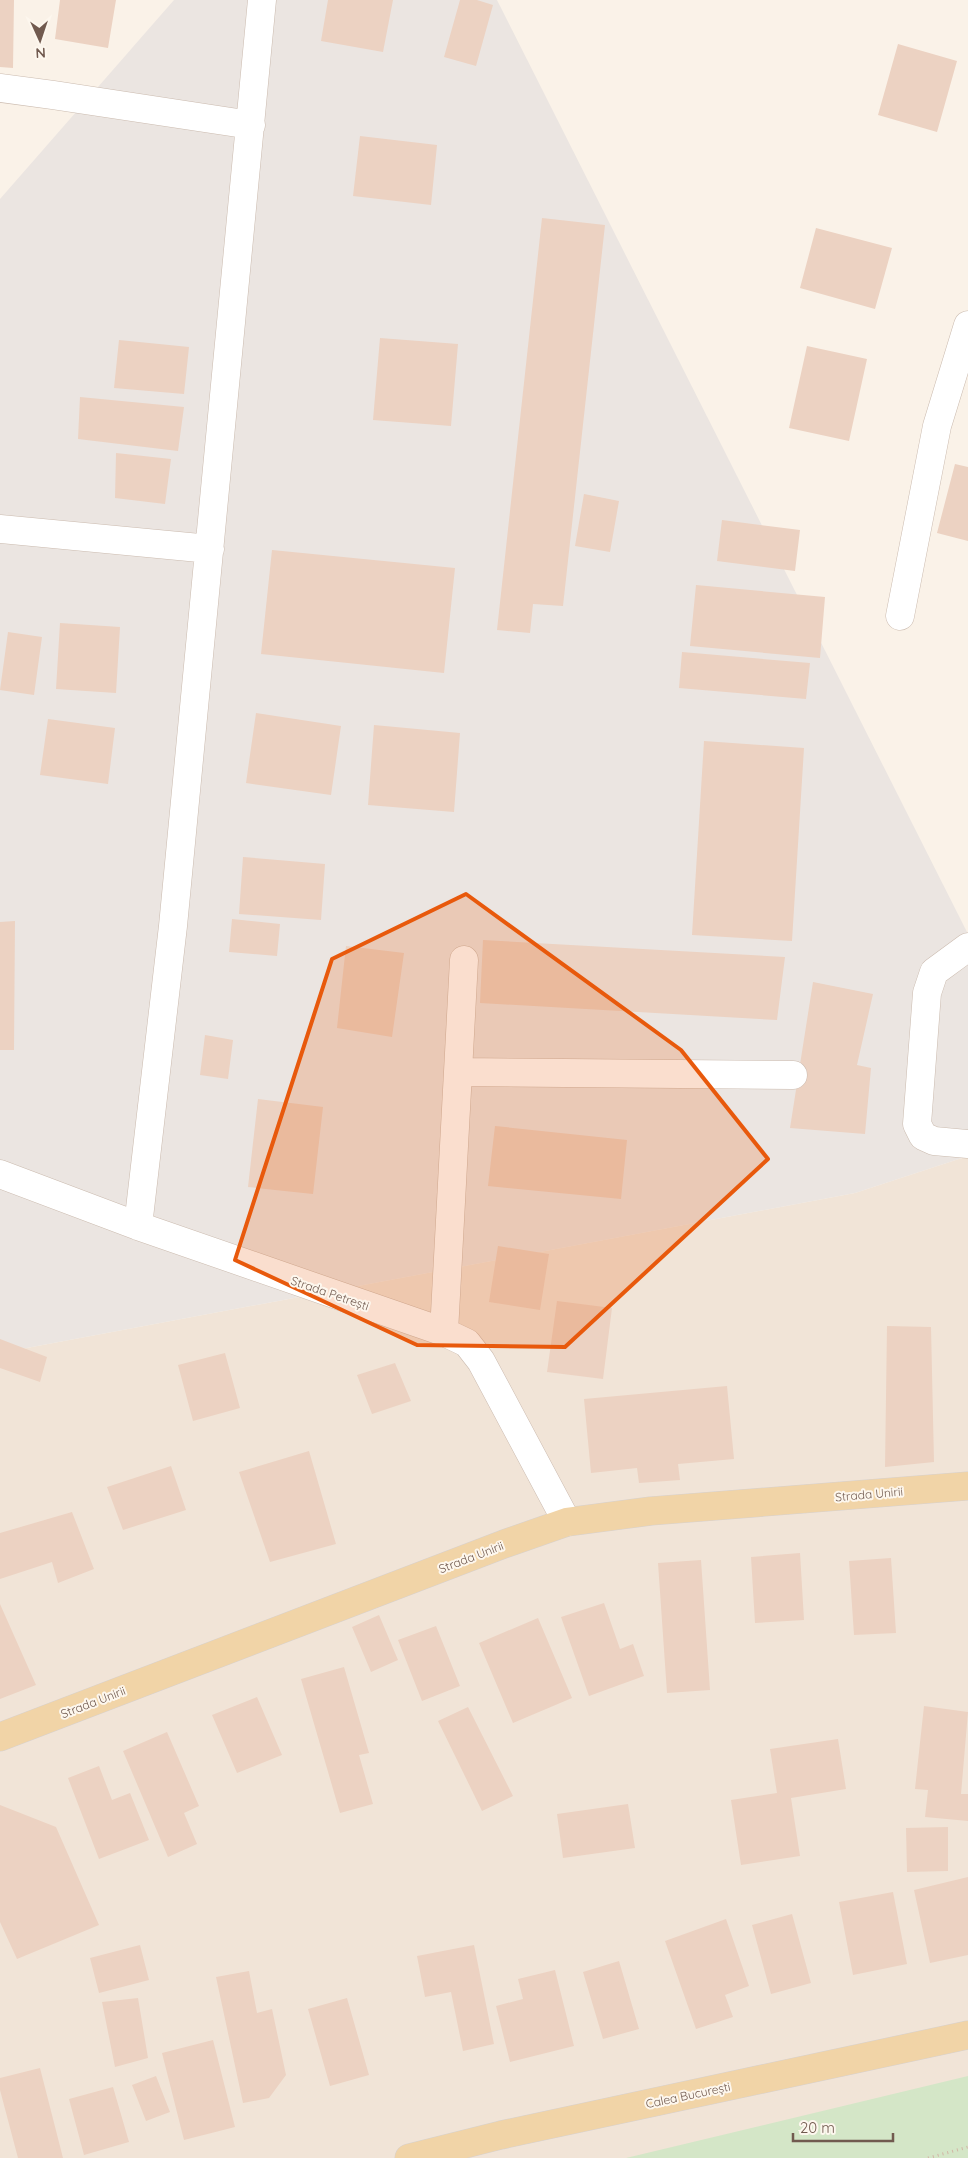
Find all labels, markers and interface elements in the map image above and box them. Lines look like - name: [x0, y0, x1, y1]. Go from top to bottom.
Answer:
- north arrow: [15, 15, 65, 65]
- text: N: [35, 44, 46, 62]
- street label: Strada Petrești: [289, 1273, 371, 1313]
- street label: Strada Unirii: [834, 1484, 904, 1504]
- street label: Strada Unirii: [436, 1538, 506, 1576]
- street label: Strada Unirii: [58, 1683, 128, 1721]
- street label: Calea București: [644, 2079, 732, 2111]
- scale bar: [793, 2110, 893, 2142]
- text: 20 m: [800, 2118, 835, 2137]

